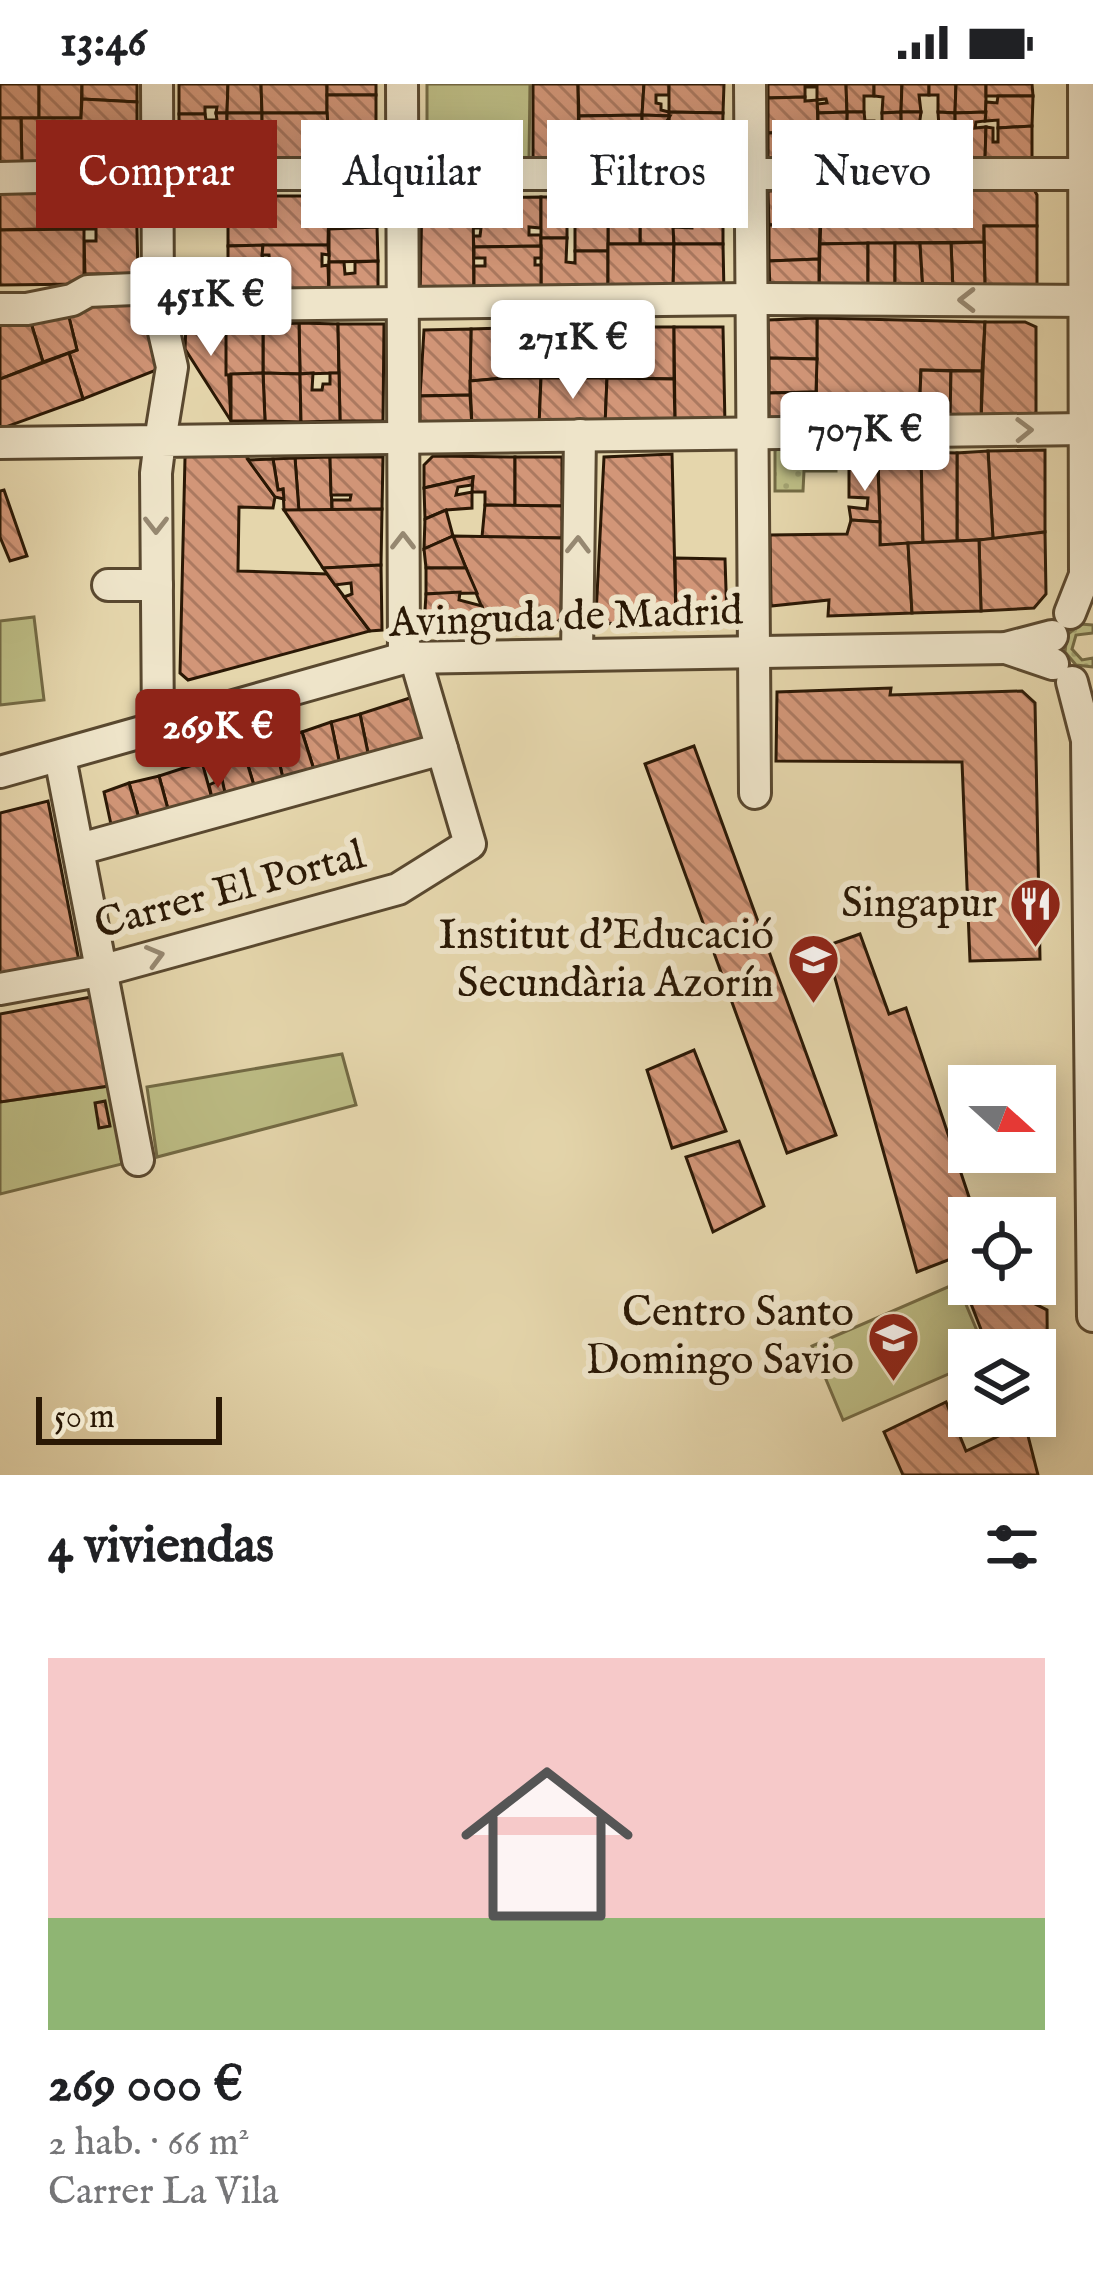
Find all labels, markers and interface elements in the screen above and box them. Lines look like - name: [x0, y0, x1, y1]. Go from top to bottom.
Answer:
- text: 13:46: [60, 14, 146, 71]
- chip: Comprar: [36, 120, 277, 228]
- chip: Alquilar: [301, 120, 523, 228]
- chip: Filtros: [547, 120, 748, 228]
- chip: Nuevo: [772, 120, 973, 228]
- pin: 451K €: [113, 257, 309, 359]
- text: 451K €: [157, 271, 265, 320]
- one-way arrow: [957, 287, 975, 313]
- pin: 271K €: [475, 300, 671, 402]
- text: 271K €: [518, 314, 628, 363]
- pin: 707K €: [767, 392, 963, 494]
- text: 707K €: [807, 406, 923, 455]
- one-way arrow: [1016, 417, 1034, 443]
- one-way arrow: [143, 517, 169, 535]
- one-way arrow: [390, 531, 416, 549]
- one-way arrow: [565, 535, 591, 554]
- street label: Avinguda de Madrid: [387, 585, 744, 651]
- pin: 269K €: [120, 689, 316, 791]
- text: 269K €: [162, 703, 274, 752]
- street label: Carrer El Portal: [89, 829, 372, 953]
- restaurant icon: Singapur: [1008, 876, 1064, 950]
- place label: Singapur: [841, 878, 997, 931]
- place label: Institut d'Educació Secundària Azorín: [438, 910, 774, 1011]
- school or university icon: Institut d'Educació Secundària Azorín: [785, 932, 841, 1006]
- one-way arrow: [144, 945, 165, 970]
- north arrow: [948, 1065, 1056, 1173]
- map controls: [948, 1065, 1056, 1437]
- button: locate: [948, 1197, 1056, 1305]
- place label: Centro Santo Domingo Savio: [586, 1287, 854, 1388]
- school or university icon: Centro Santo Domingo Savio: [865, 1309, 921, 1383]
- button: layers: [948, 1329, 1056, 1437]
- scale bar: [36, 1391, 222, 1444]
- text: 50 m: [54, 1397, 115, 1439]
- icon: filters: [979, 1514, 1045, 1580]
- text: 4 viviendas: [48, 1515, 274, 1580]
- icon: home: [439, 1736, 655, 1952]
- text: 269 000 €: [48, 2054, 243, 2119]
- text: 2 hab. · 66 m²: [48, 2119, 250, 2168]
- text: Carrer La Vila: [48, 2168, 279, 2217]

